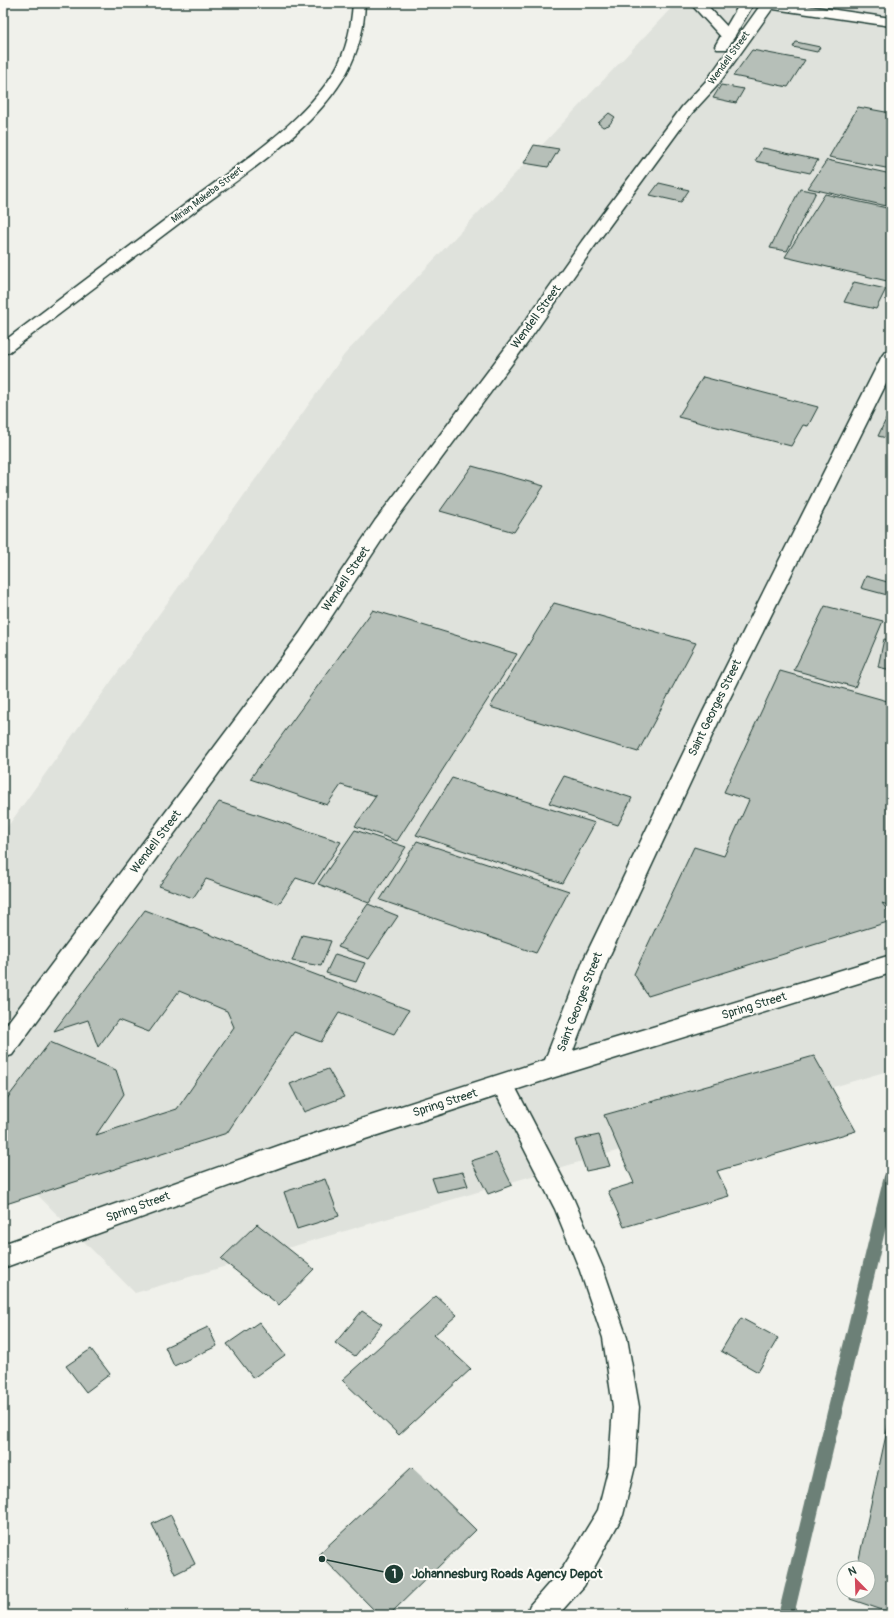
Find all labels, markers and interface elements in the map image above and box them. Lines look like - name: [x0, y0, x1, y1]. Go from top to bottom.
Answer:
- street label: Wendell Street: [706, 28, 753, 87]
- street label: Mirian Makeba Street: [169, 164, 246, 226]
- street label: Wendell Street: [508, 282, 564, 352]
- street label: Wendell Street: [319, 543, 373, 614]
- street label: Saint Georges Street: [685, 657, 745, 759]
- street label: Wendell Street: [127, 807, 185, 877]
- street label: Saint Georges Street: [554, 950, 606, 1054]
- street label: Spring Street: [720, 989, 788, 1023]
- street label: Spring Street: [411, 1085, 479, 1120]
- street label: Spring Street: [104, 1188, 172, 1225]
- north arrow: [836, 1560, 876, 1600]
- callout: Johannesburg Roads Agency Depot: [384, 1561, 611, 1586]
- text: N: [846, 1564, 859, 1579]
- text: Johannesburg Roads Agency Depot: [412, 1566, 603, 1582]
- text: 1: [392, 1567, 396, 1582]

